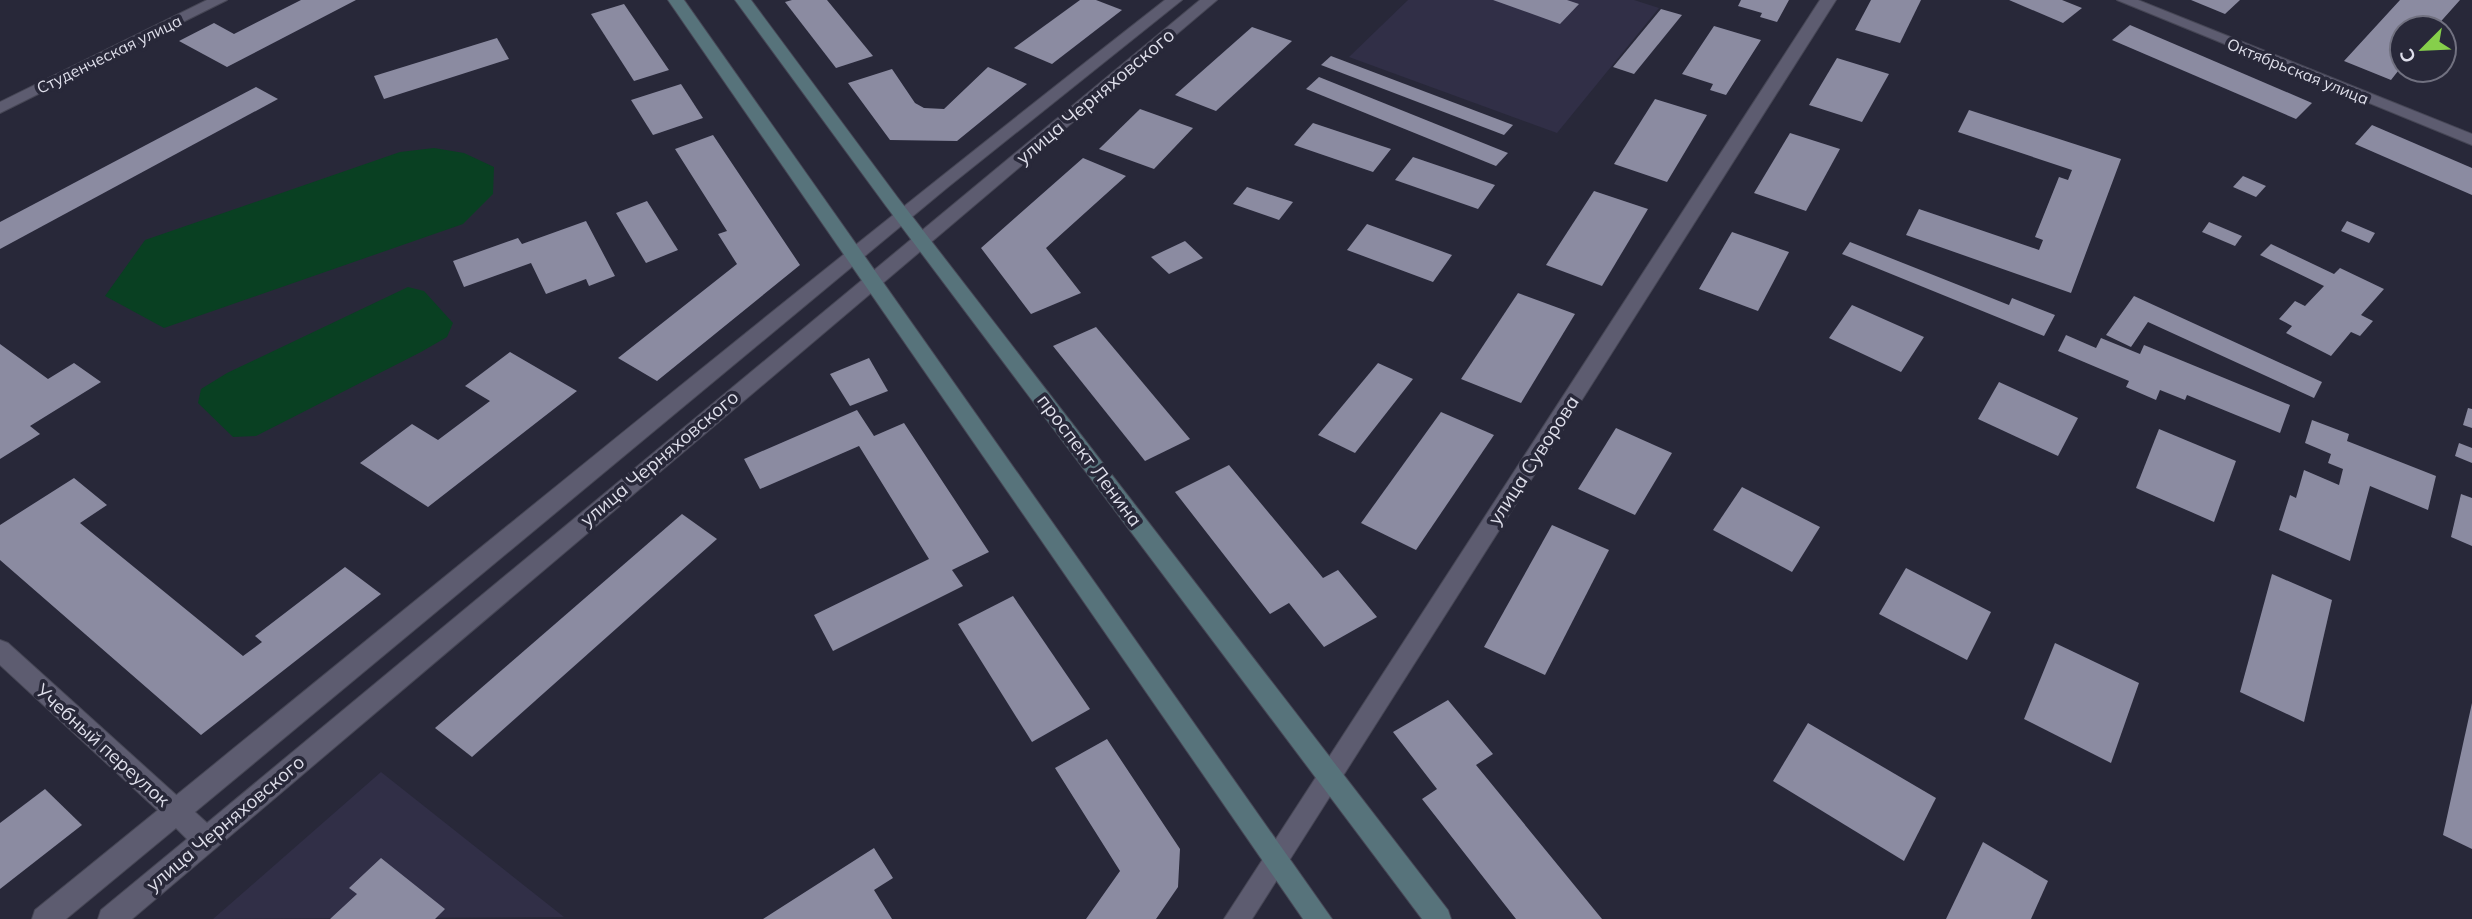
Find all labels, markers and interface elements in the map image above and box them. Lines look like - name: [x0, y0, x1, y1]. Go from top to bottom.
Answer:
- street label: Студенческая улица: [33, 10, 185, 98]
- north arrow: [2388, 14, 2458, 84]
- street label: улица Черняховского: [1011, 23, 1179, 169]
- street label: Октябрьская улица: [2224, 33, 2372, 109]
- text: С: [2394, 45, 2421, 67]
- street label: улица Черняховского: [575, 385, 743, 531]
- street label: проспект Ленина: [1032, 389, 1148, 531]
- street label: улица Суворова: [1482, 391, 1584, 529]
- street label: Учебный переулок: [30, 678, 176, 812]
- street label: улица Черняховского: [141, 750, 309, 896]

